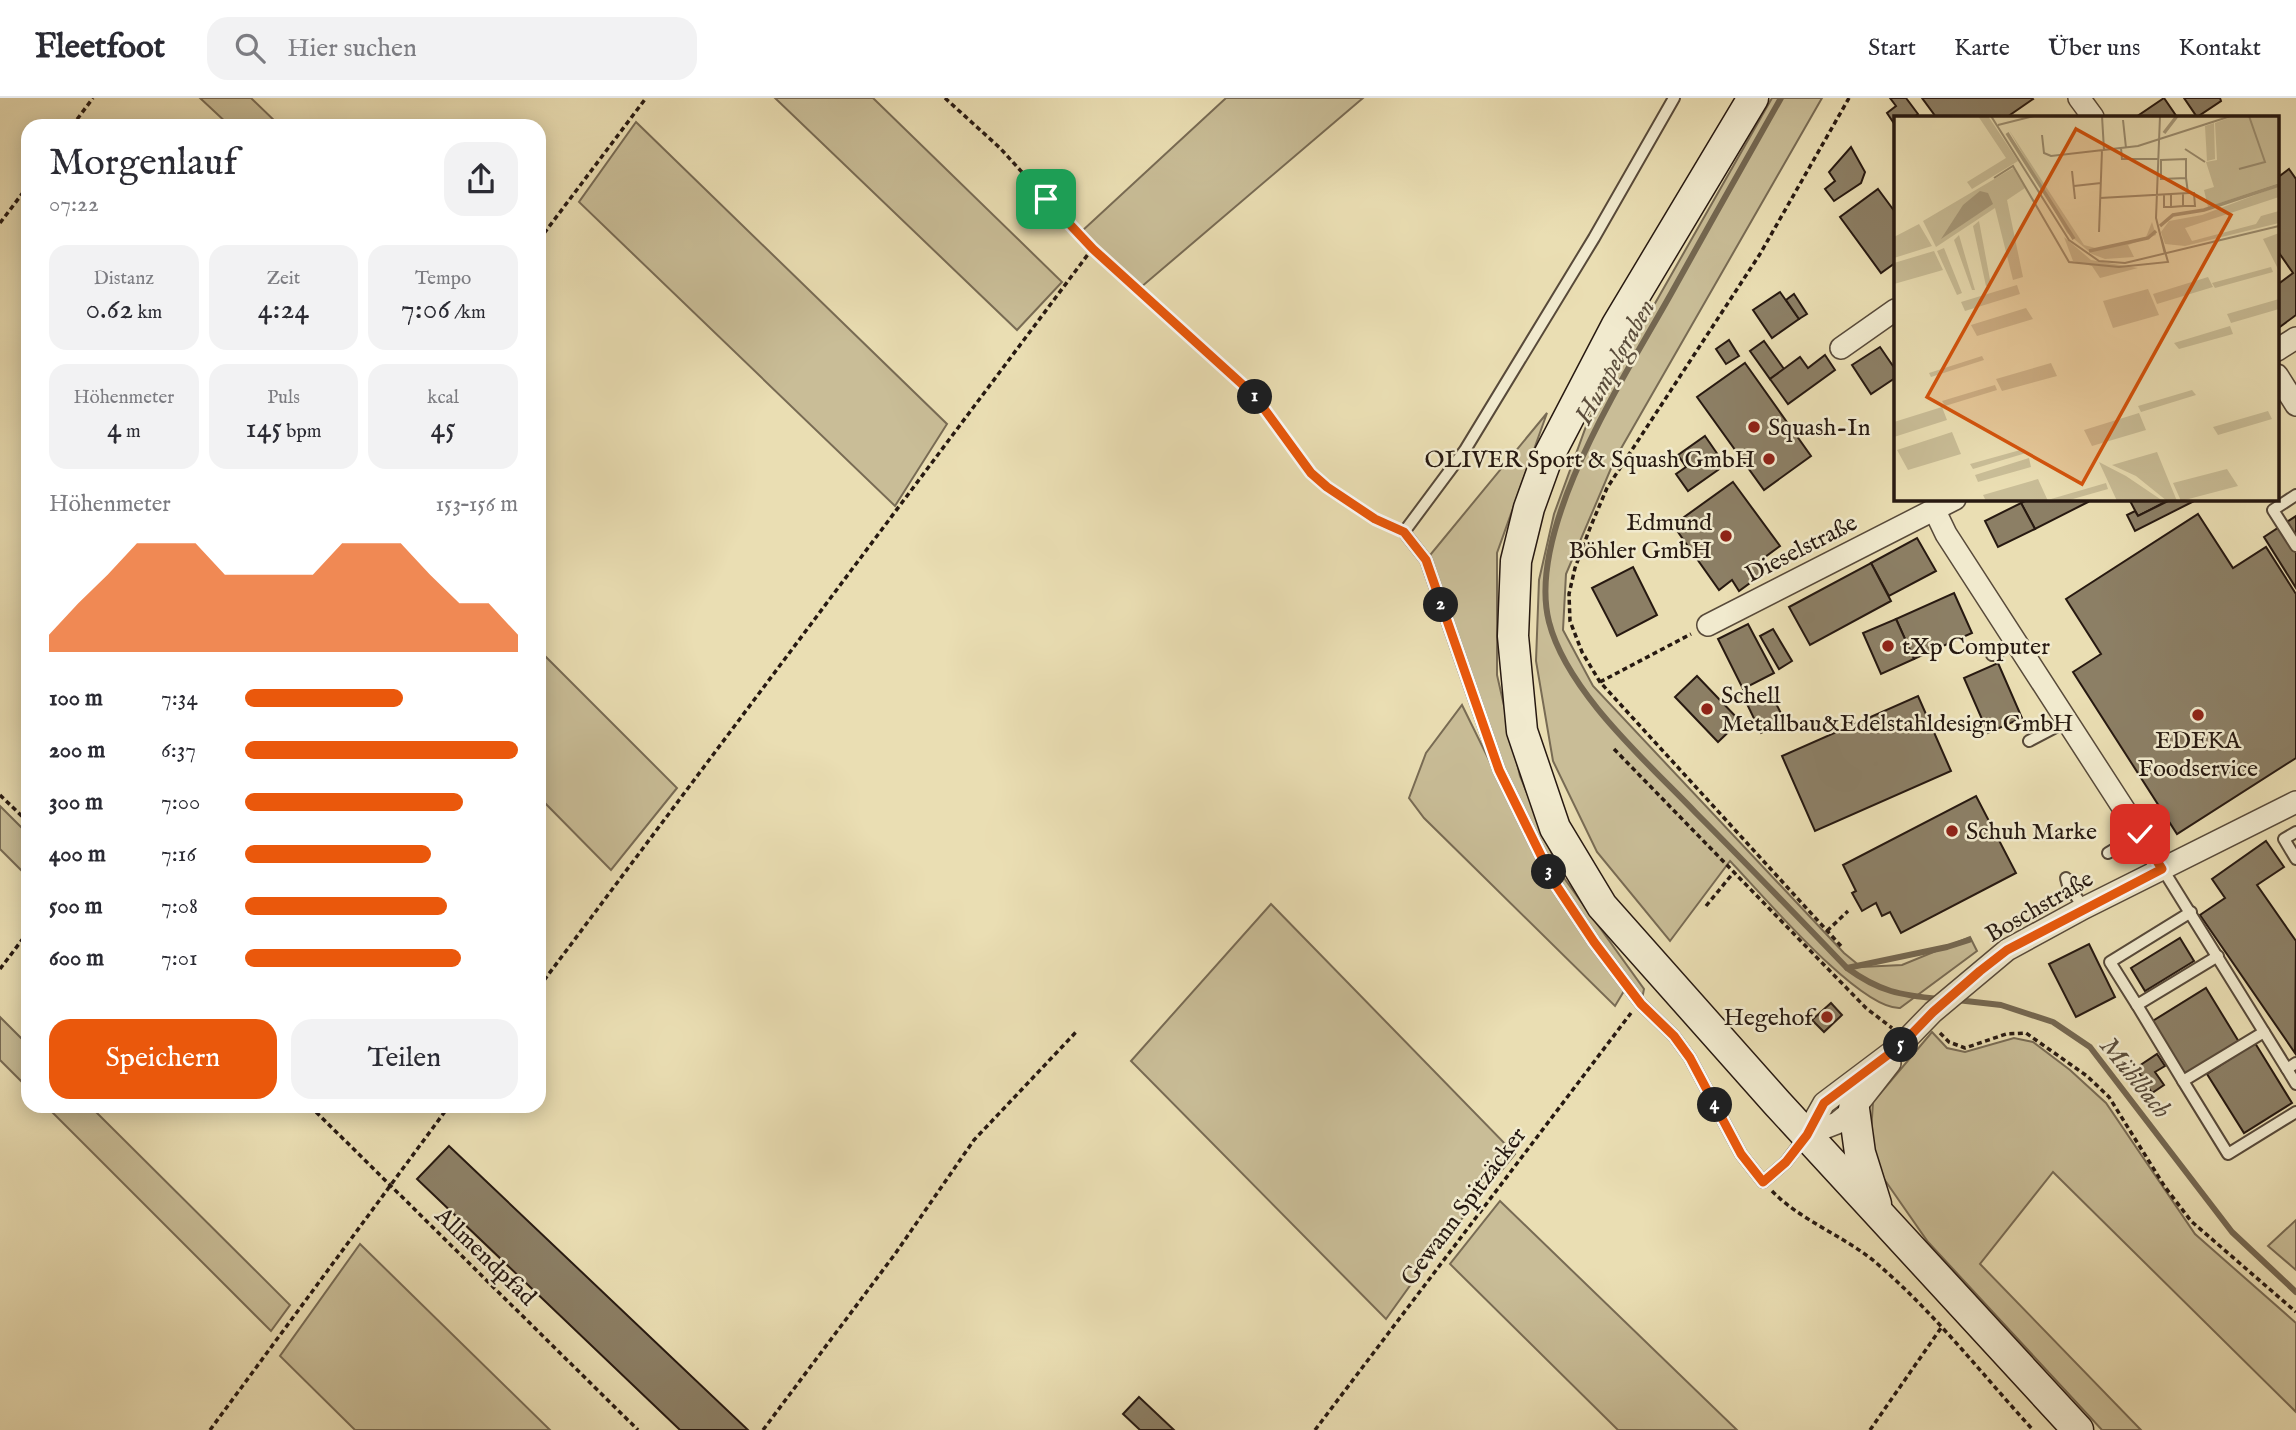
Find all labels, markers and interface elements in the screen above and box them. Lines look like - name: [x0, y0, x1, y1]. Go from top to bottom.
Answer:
- search box: [207, 17, 697, 80]
- text: Fleetfoot: [35, 27, 165, 69]
- icon: search: [231, 29, 269, 67]
- text: Hier suchen: [287, 32, 417, 65]
- text: Start: [1868, 33, 1916, 64]
- text: Karte: [1954, 33, 2010, 64]
- text: Über uns: [2048, 33, 2140, 64]
- text: Kontakt: [2178, 33, 2261, 64]
- inset map: [1894, 116, 2278, 500]
- text: Morgenlauf: [49, 140, 237, 188]
- button: share: [444, 142, 518, 216]
- pin: [1016, 169, 1076, 229]
- icon: arrive: [1027, 180, 1065, 218]
- text: 07:22: [49, 190, 99, 219]
- text: Distanz: [93, 267, 154, 291]
- text: Zeit: [267, 267, 300, 291]
- text: Tempo: [415, 267, 471, 291]
- text: 0.62: [85, 291, 133, 329]
- text: 4:24: [258, 291, 309, 329]
- text: 7:06: [401, 291, 450, 329]
- water label: Humpelgraben: [1567, 293, 1664, 431]
- text: km: [133, 301, 162, 325]
- text: /km: [450, 301, 486, 325]
- pin: 1: [1238, 380, 1272, 414]
- text: 1: [1251, 384, 1258, 408]
- text: Höhenmeter: [74, 386, 174, 410]
- text: Puls: [267, 386, 300, 410]
- text: kcal: [427, 386, 459, 410]
- text: 4: [107, 410, 122, 448]
- text: 145: [246, 410, 282, 448]
- text: 45: [430, 410, 456, 448]
- place label: Squash-In: [1768, 413, 1871, 444]
- marker: Squash-In: [1746, 419, 1762, 435]
- text: m: [122, 420, 141, 444]
- text: bpm: [282, 420, 321, 444]
- place label: OLIVER Sport & Squash GmbH: [1425, 445, 1755, 476]
- marker: OLIVER Sport & Squash GmbH: [1761, 451, 1777, 467]
- text: Höhenmeter: [49, 490, 171, 519]
- text: 153–156 m: [436, 490, 518, 519]
- place label: Edmund Böhler GmbH: [1568, 508, 1712, 567]
- street label: Dieselstraße: [1740, 508, 1863, 591]
- marker: Edmund Böhler GmbH: [1718, 528, 1734, 544]
- pin: 2: [1424, 588, 1458, 622]
- text: 2: [1436, 592, 1445, 616]
- place label: tXp Computer: [1902, 632, 2050, 663]
- marker: tXp Computer: [1880, 638, 1896, 654]
- place label: Schell Metallbau&Edelstahldesign GmbH: [1721, 681, 2073, 740]
- text: 100 m: [49, 684, 103, 713]
- text: 7:34: [161, 684, 198, 713]
- marker: Schell Metallbau&Edelstahldesign GmbH: [1699, 701, 1715, 717]
- marker: EDEKA Foodservice: [2190, 707, 2206, 723]
- place label: EDEKA Foodservice: [2138, 726, 2258, 785]
- text: 200 m: [49, 736, 105, 765]
- text: 6:37: [161, 736, 196, 765]
- text: 300 m: [49, 788, 103, 817]
- text: 7:00: [161, 788, 200, 817]
- pin: [2110, 804, 2170, 864]
- icon: check: [2121, 815, 2159, 853]
- place label: Schuh Marke: [1966, 817, 2097, 848]
- marker: Schuh Marke: [1944, 823, 1960, 839]
- text: 400 m: [49, 840, 106, 869]
- text: 7:16: [161, 840, 196, 869]
- pin: 3: [1532, 854, 1566, 890]
- text: 3: [1545, 859, 1552, 883]
- street label: Boschstraße: [1980, 864, 2099, 951]
- text: 500 m: [49, 892, 103, 921]
- text: 7:08: [161, 892, 198, 921]
- text: 600 m: [49, 944, 104, 973]
- text: 7:01: [161, 944, 198, 973]
- place label: Hegehof: [1723, 1003, 1817, 1034]
- marker: Hegehof: [1819, 1009, 1835, 1025]
- button: Speichern: [49, 1019, 277, 1099]
- button: Teilen: [291, 1019, 518, 1099]
- pin: 5: [1884, 1028, 1918, 1062]
- water label: Mühlbach: [2092, 1030, 2178, 1125]
- text: 5: [1897, 1032, 1904, 1056]
- pin: 4: [1698, 1088, 1732, 1122]
- text: 4: [1710, 1092, 1719, 1116]
- street label: Gewann Spitzäcker: [1394, 1121, 1534, 1293]
- street label: Allmendpfad: [427, 1200, 542, 1313]

